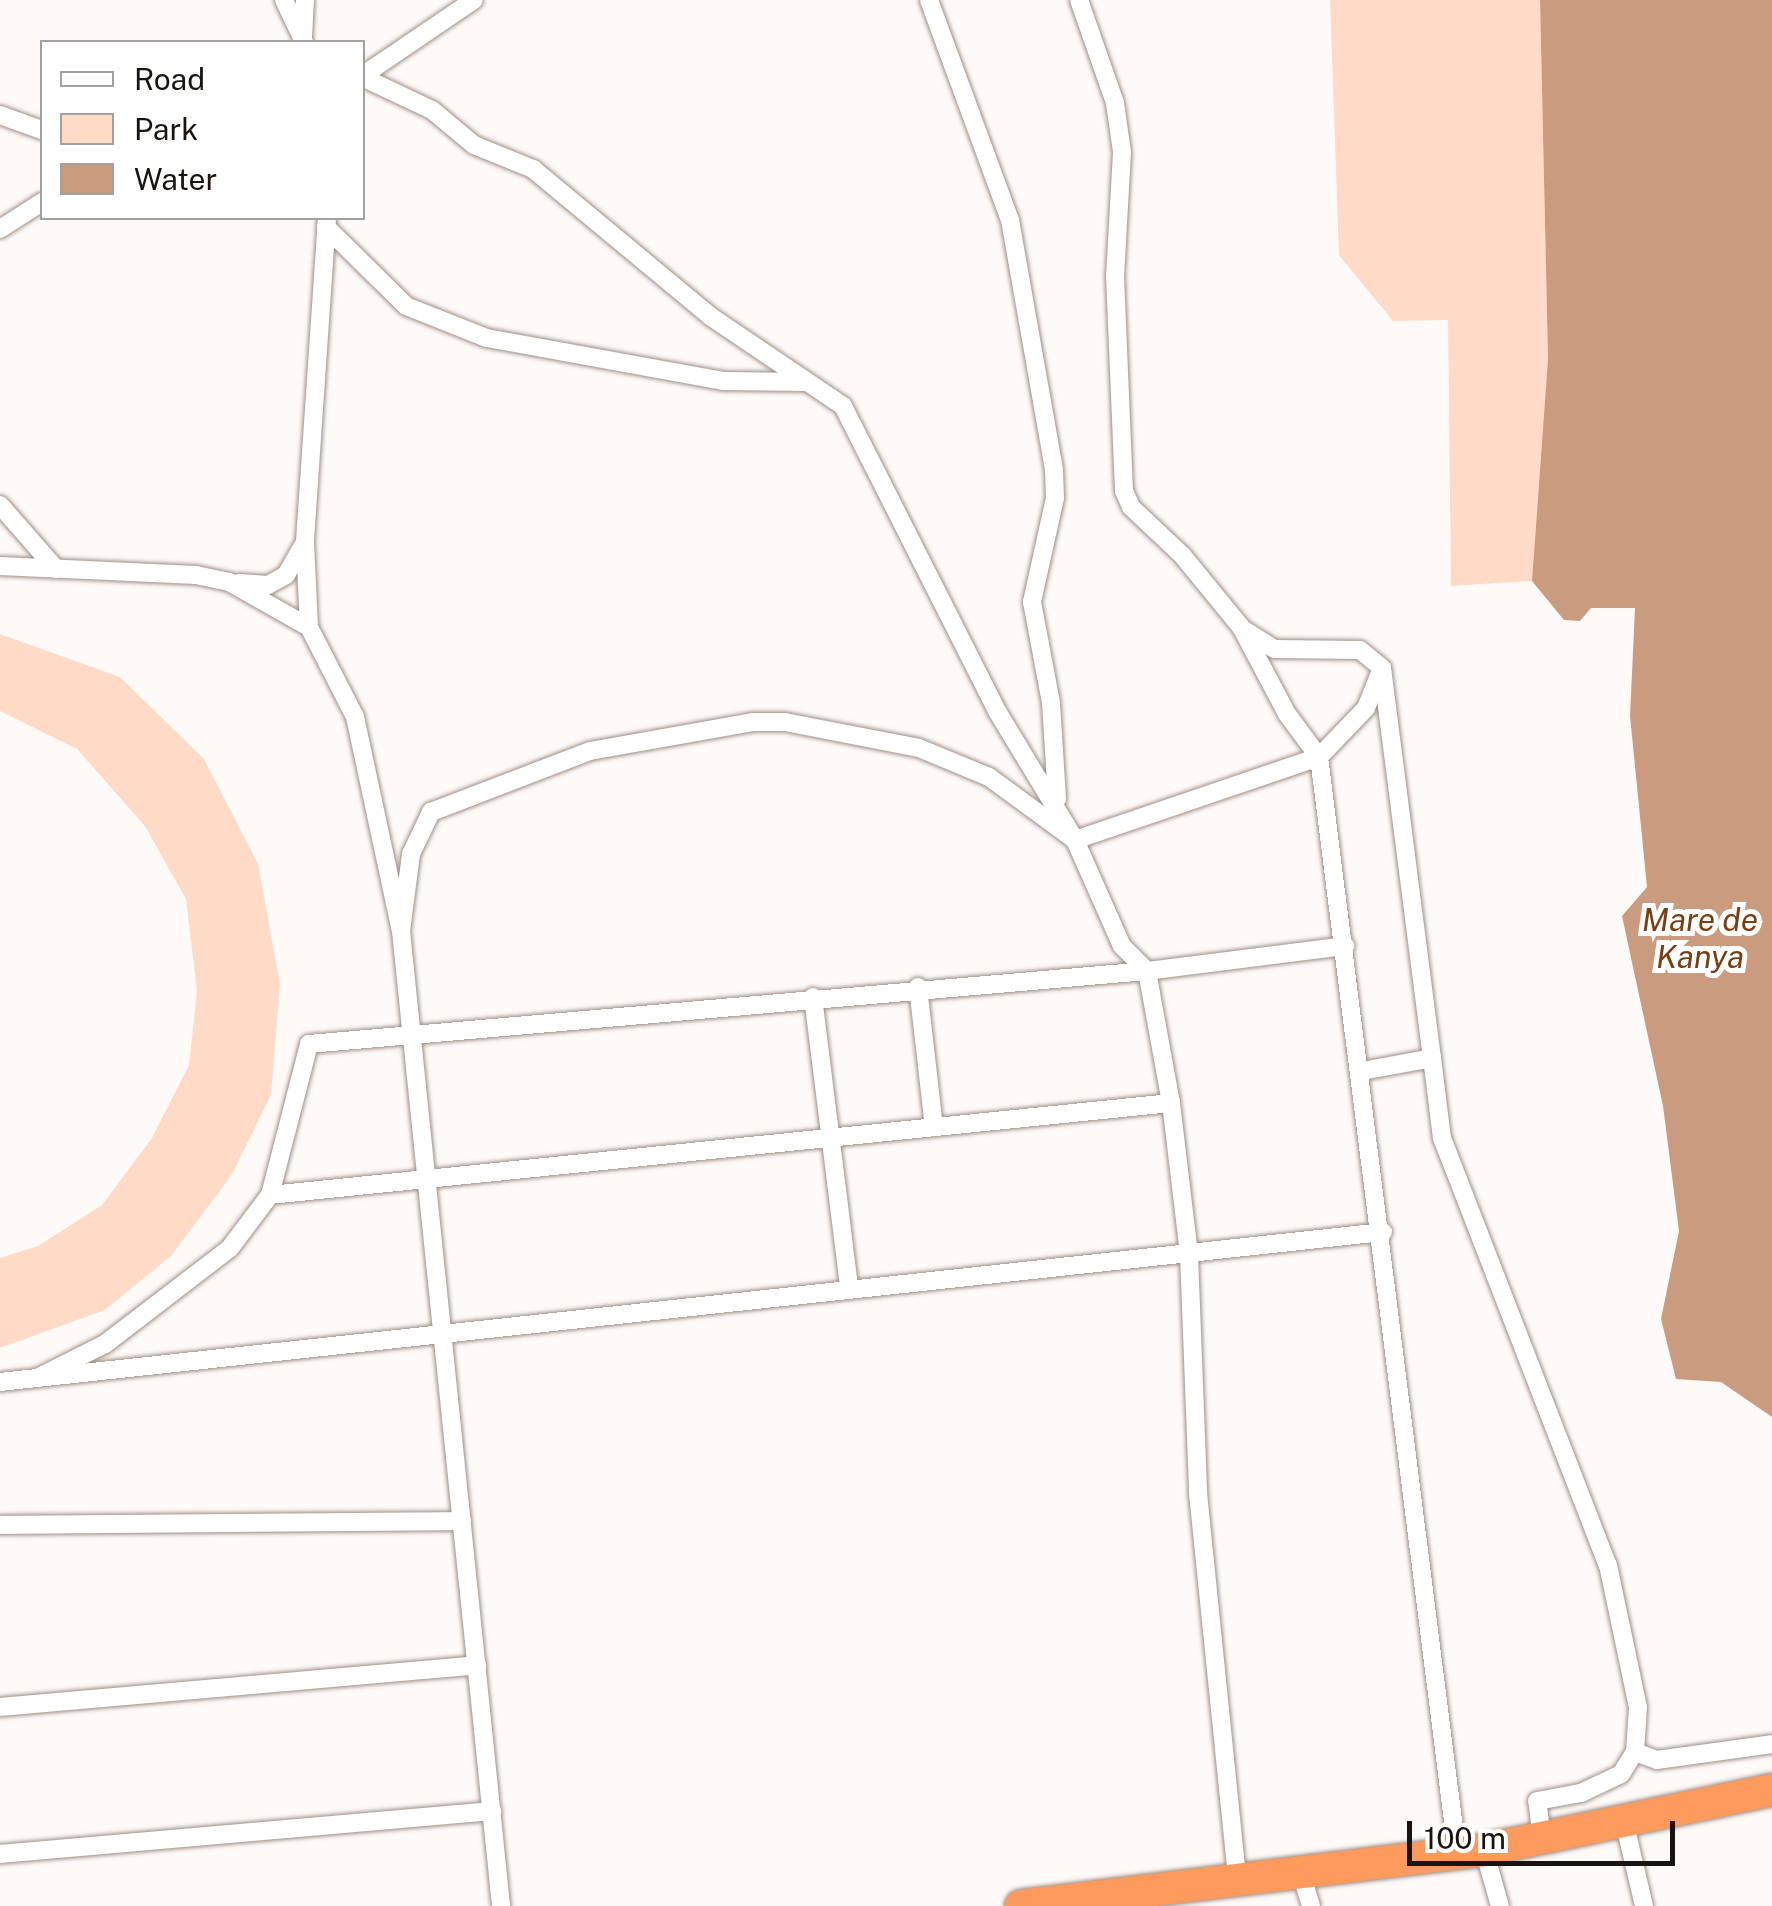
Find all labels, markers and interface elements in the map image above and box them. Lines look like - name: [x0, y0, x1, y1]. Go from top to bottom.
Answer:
- legend: [40, 40, 365, 220]
- text: Road: [134, 61, 205, 97]
- text: Park: [134, 111, 198, 147]
- text: Water: [134, 161, 217, 197]
- water label: Mare de Kanya: [1641, 902, 1759, 977]
- scale bar: [1412, 1801, 1680, 1863]
- text: 100 m: [1424, 1820, 1506, 1856]

